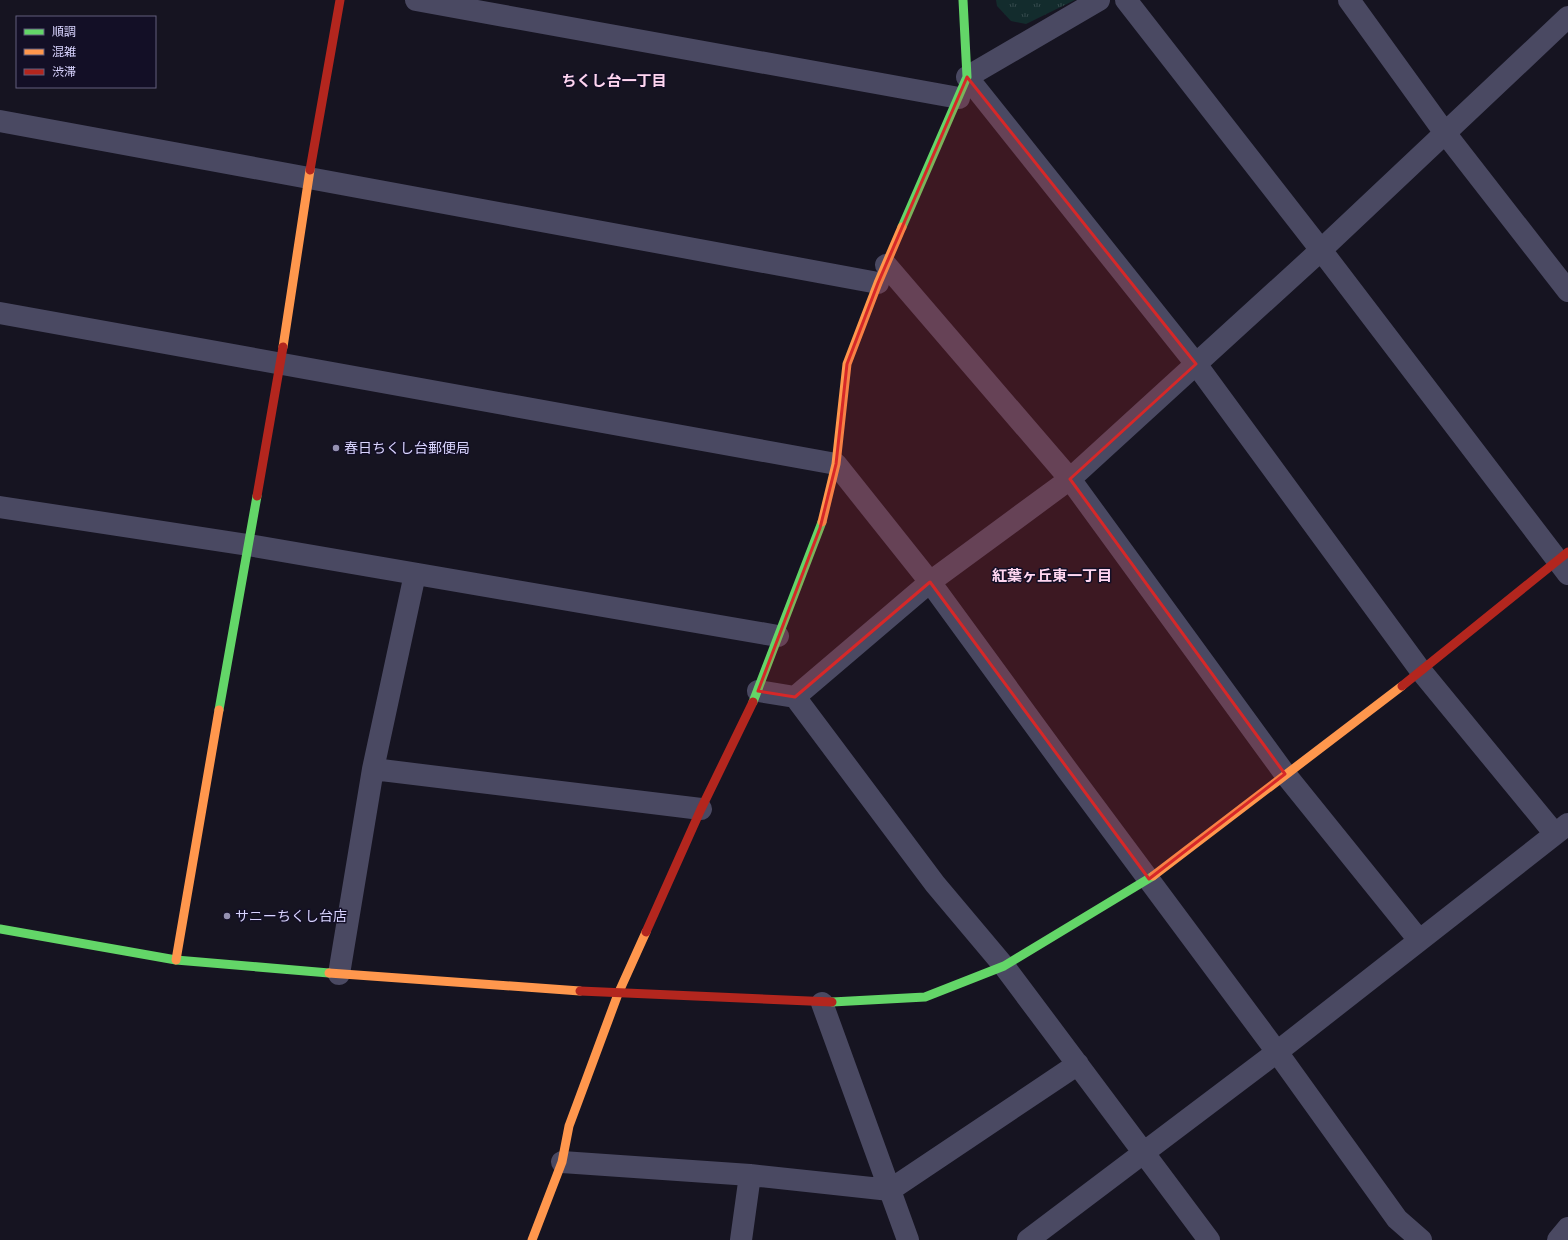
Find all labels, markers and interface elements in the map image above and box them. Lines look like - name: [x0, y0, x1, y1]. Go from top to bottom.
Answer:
- legend: [16, 16, 156, 88]
- text: 順調: [52, 23, 76, 40]
- text: 混雑: [52, 43, 76, 60]
- text: 渋滞: [52, 63, 76, 80]
- district label: ちくし台一丁目: [561, 70, 667, 90]
- place label: 春日ちくし台郵便局: [344, 438, 470, 457]
- marker: 春日ちくし台郵便局: [331, 443, 341, 453]
- district label: 紅葉ヶ丘東一丁目: [992, 565, 1112, 585]
- place label: サニーちくし台店: [235, 906, 347, 925]
- marker: サニーちくし台店: [222, 911, 232, 921]

